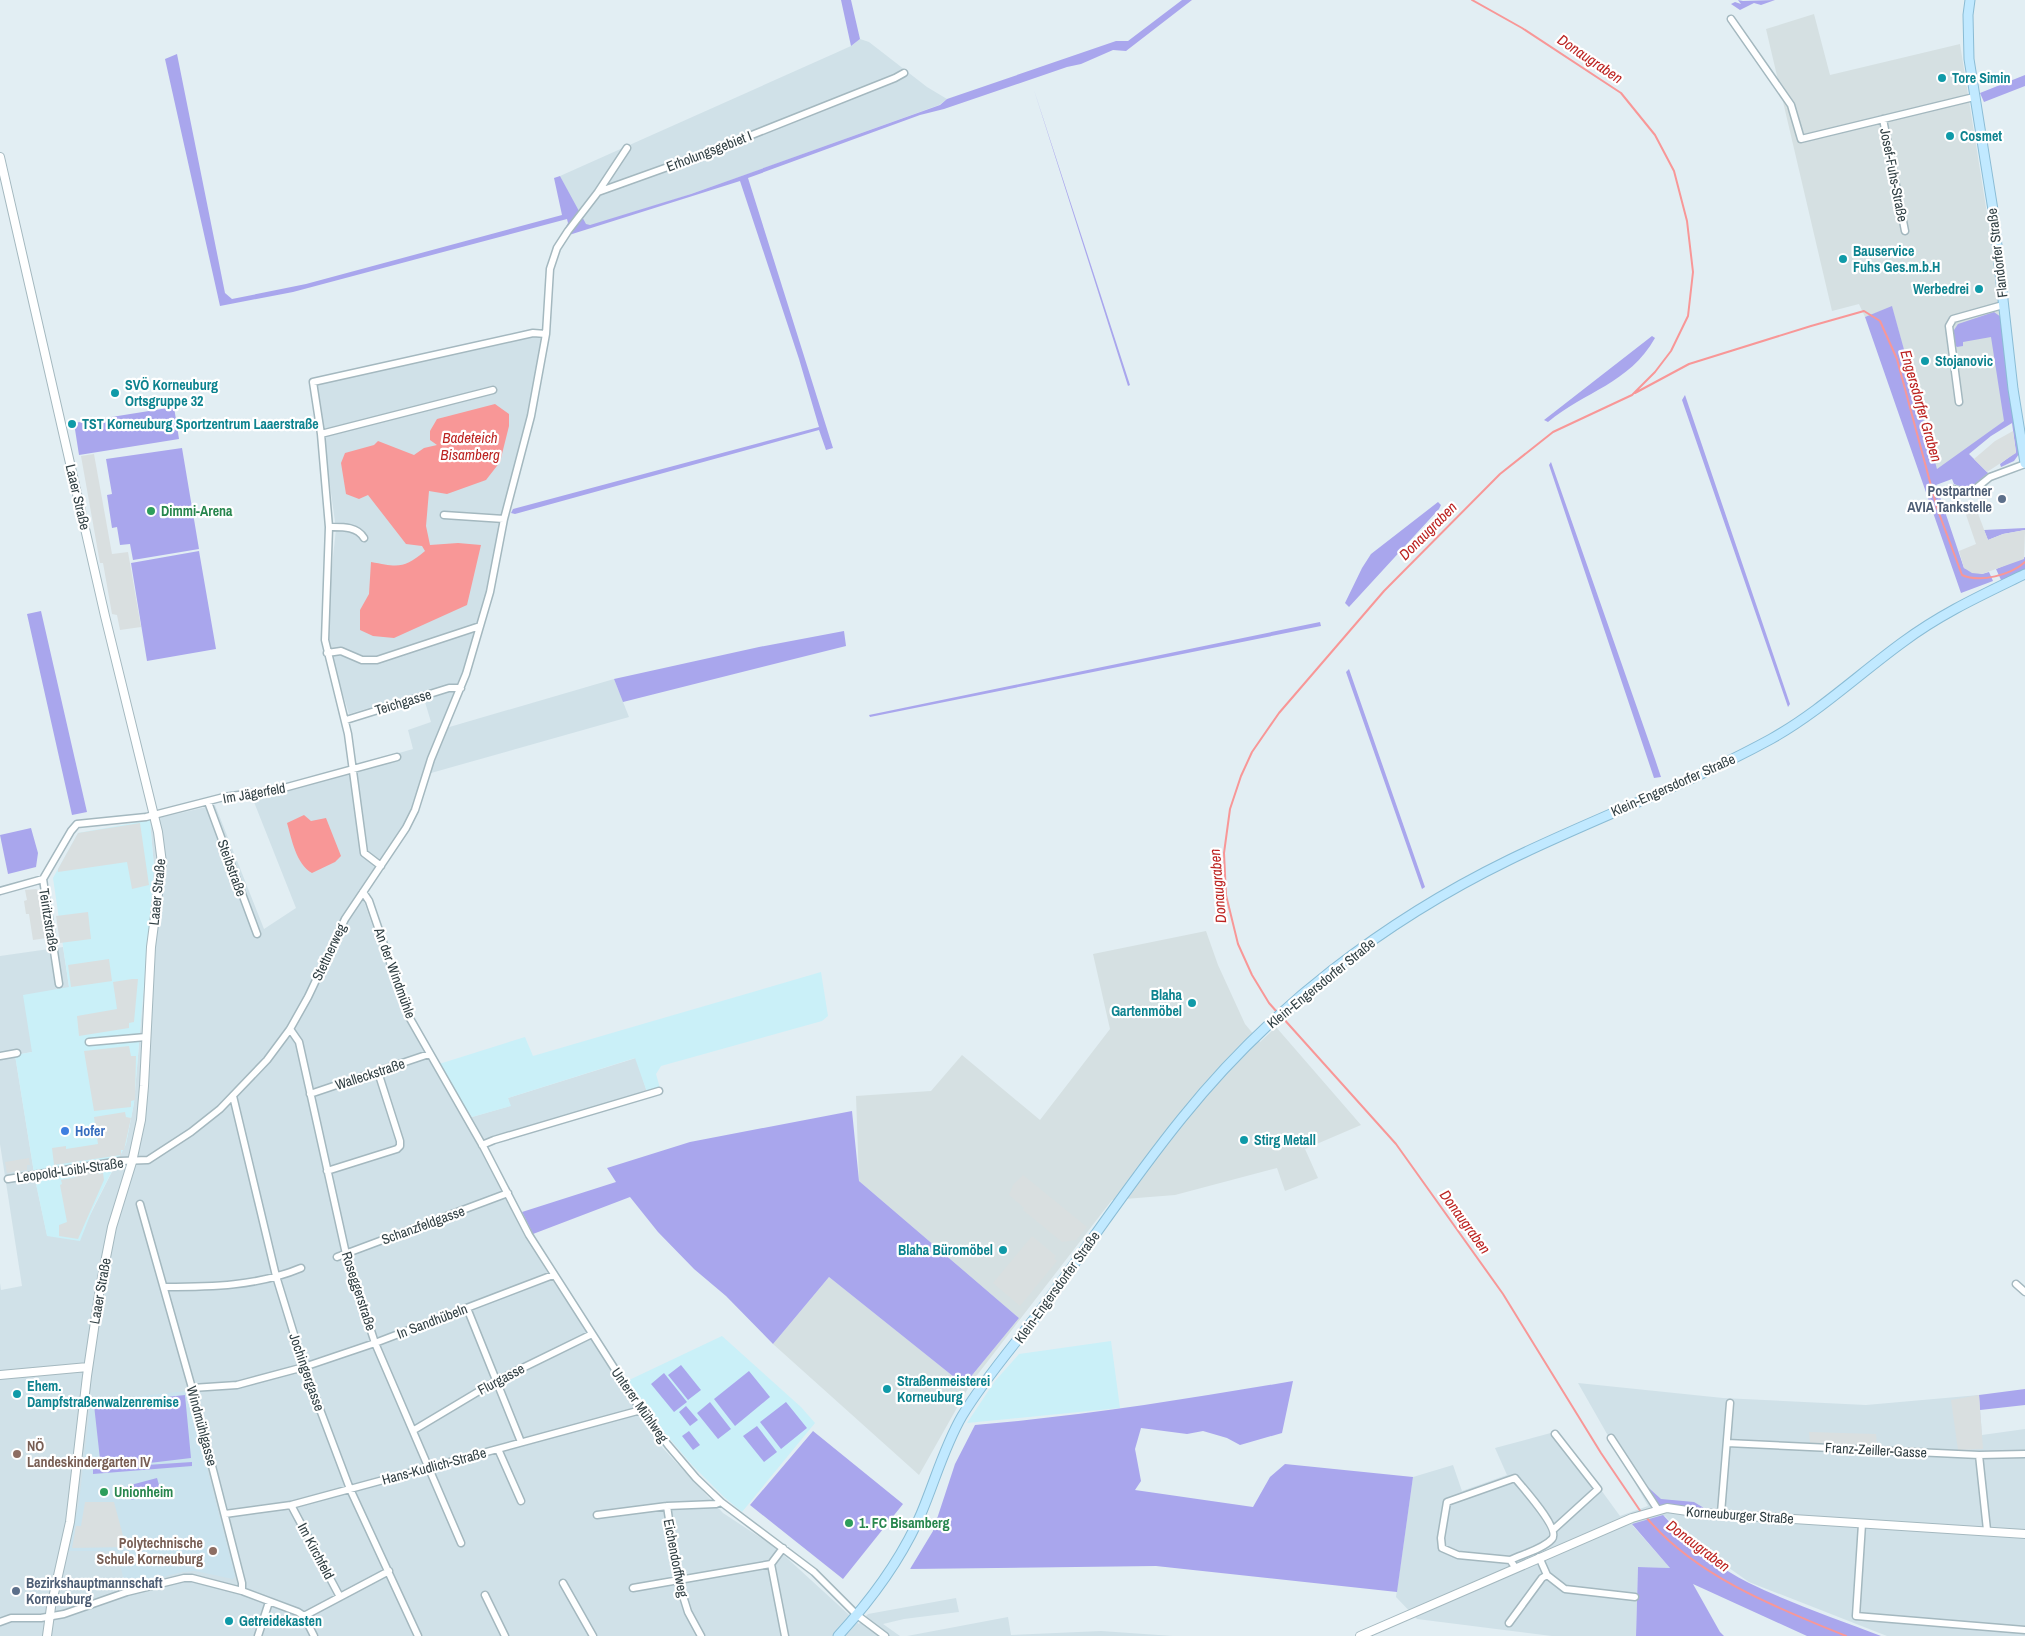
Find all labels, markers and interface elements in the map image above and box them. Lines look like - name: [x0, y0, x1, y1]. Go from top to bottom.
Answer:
- water label: Donaugraben: [1554, 29, 1627, 88]
- place label: Tore Simin: [1952, 69, 2011, 87]
- marker: Tore Simin: [1936, 72, 1948, 84]
- street label: Erholungsgebiet I: [664, 126, 754, 176]
- street label: Josef-Fuhs-Straße: [1876, 127, 1912, 223]
- place label: Cosmet: [1960, 127, 2002, 145]
- marker: Cosmet: [1944, 130, 1956, 142]
- street label: Flandorfer Straße: [1983, 207, 2011, 299]
- place label: Bauservice Fuhs Ges.m.b.H: [1853, 242, 1940, 276]
- marker: Bauservice Fuhs Ges.m.b.H: [1837, 253, 1849, 265]
- place label: Werbedrei: [1913, 280, 1969, 298]
- marker: Werbedrei: [1973, 283, 1985, 295]
- water label: Engersdorfer Graben: [1895, 347, 1948, 464]
- place label: Stojanovic: [1935, 352, 1993, 370]
- marker: Stojanovic: [1919, 355, 1931, 367]
- place label: SVÖ Korneuburg Ortsgruppe 32: [125, 376, 218, 410]
- marker: SVÖ Korneuburg Ortsgruppe 32: [109, 387, 121, 399]
- place label: TST Korneuburg Sportzentrum Laaerstraße: [82, 415, 319, 433]
- marker: TST Korneuburg Sportzentrum Laaerstraße: [66, 418, 78, 430]
- water label: Badeteich Bisamberg: [440, 427, 500, 465]
- street label: Laaer Straße: [62, 462, 94, 532]
- place label: Postpartner AVIA Tankstelle: [1907, 482, 1993, 516]
- marker: Postpartner AVIA Tankstelle: [1996, 493, 2008, 505]
- water label: Donaugraben: [1394, 497, 1462, 564]
- place label: Dimmi-Arena: [161, 502, 233, 520]
- marker: Dimmi-Arena: [145, 505, 157, 517]
- street label: Teichgasse: [373, 685, 433, 719]
- street label: Klein-Engersdorfer Straße: [1608, 750, 1738, 820]
- street label: Im Jägerfeld: [221, 779, 287, 807]
- street label: Steibstraße: [213, 837, 251, 899]
- water label: Donaugraben: [1204, 848, 1231, 924]
- street label: Laaer Straße: [145, 858, 169, 926]
- street label: Teiritzstraße: [35, 887, 63, 953]
- street label: Stettnerweg: [308, 920, 350, 984]
- street label: An der Windmühle: [370, 924, 420, 1021]
- street label: Klein-Engersdorfer Straße: [1263, 934, 1379, 1032]
- place label: Blaha Gartenmöbel: [1111, 986, 1183, 1020]
- marker: Blaha Gartenmöbel: [1186, 997, 1198, 1009]
- street label: Walleckstraße: [333, 1054, 407, 1094]
- place label: Hofer: [75, 1122, 106, 1140]
- marker: Hofer: [59, 1125, 71, 1137]
- place label: Stirg Metall: [1254, 1131, 1316, 1149]
- marker: Stirg Metall: [1238, 1134, 1250, 1146]
- street label: Leopold-Loibl-Straße: [15, 1154, 125, 1186]
- water label: Donaugraben: [1435, 1185, 1496, 1258]
- street label: Schanzfeldgasse: [379, 1202, 467, 1248]
- street label: Klein-Engersdorfer Straße: [1010, 1228, 1104, 1346]
- place label: Blaha Büromöbel: [898, 1241, 993, 1259]
- marker: Blaha Büromöbel: [997, 1244, 1009, 1256]
- street label: Roseggerstraße: [338, 1249, 380, 1333]
- street label: Laaer Straße: [85, 1256, 115, 1326]
- street label: In Sandhübeln: [394, 1299, 470, 1343]
- street label: Jochingergasse: [285, 1331, 329, 1413]
- street label: Flurgasse: [475, 1359, 527, 1399]
- street label: Unterer Mühlweg: [608, 1364, 673, 1446]
- place label: Straßenmeisterei Korneuburg: [897, 1372, 990, 1406]
- place label: Ehem. Dampfstraßenwalzenremise: [27, 1377, 179, 1411]
- marker: Straßenmeisterei Korneuburg: [881, 1383, 893, 1395]
- street label: Windmühlgasse: [183, 1384, 221, 1468]
- marker: Ehem. Dampfstraßenwalzenremise: [11, 1388, 23, 1400]
- place label: NÖ Landeskindergarten IV: [27, 1437, 151, 1471]
- street label: Franz-Zeiller-Gasse: [1825, 1438, 1927, 1462]
- street label: Hans-Kudlich-Straße: [380, 1443, 488, 1489]
- marker: NÖ Landeskindergarten IV: [11, 1448, 23, 1460]
- place label: Unionheim: [114, 1483, 173, 1501]
- marker: Unionheim: [98, 1486, 110, 1498]
- street label: Korneuburger Straße: [1686, 1502, 1794, 1528]
- place label: 1. FC Bisamberg: [859, 1514, 950, 1532]
- water label: Donaugraben: [1662, 1515, 1735, 1577]
- street label: Eichendorffweg: [660, 1517, 693, 1599]
- marker: 1. FC Bisamberg: [843, 1517, 855, 1529]
- street label: Im Kirchfeld: [294, 1520, 338, 1582]
- place label: Polytechnische Schule Korneuburg: [96, 1534, 203, 1568]
- marker: Polytechnische Schule Korneuburg: [207, 1545, 219, 1557]
- place label: Bezirkshauptmannschaft Korneuburg: [26, 1574, 163, 1608]
- marker: Bezirkshauptmannschaft Korneuburg: [10, 1585, 22, 1597]
- place label: Getreidekasten: [239, 1612, 322, 1630]
- marker: Getreidekasten: [223, 1615, 235, 1627]

